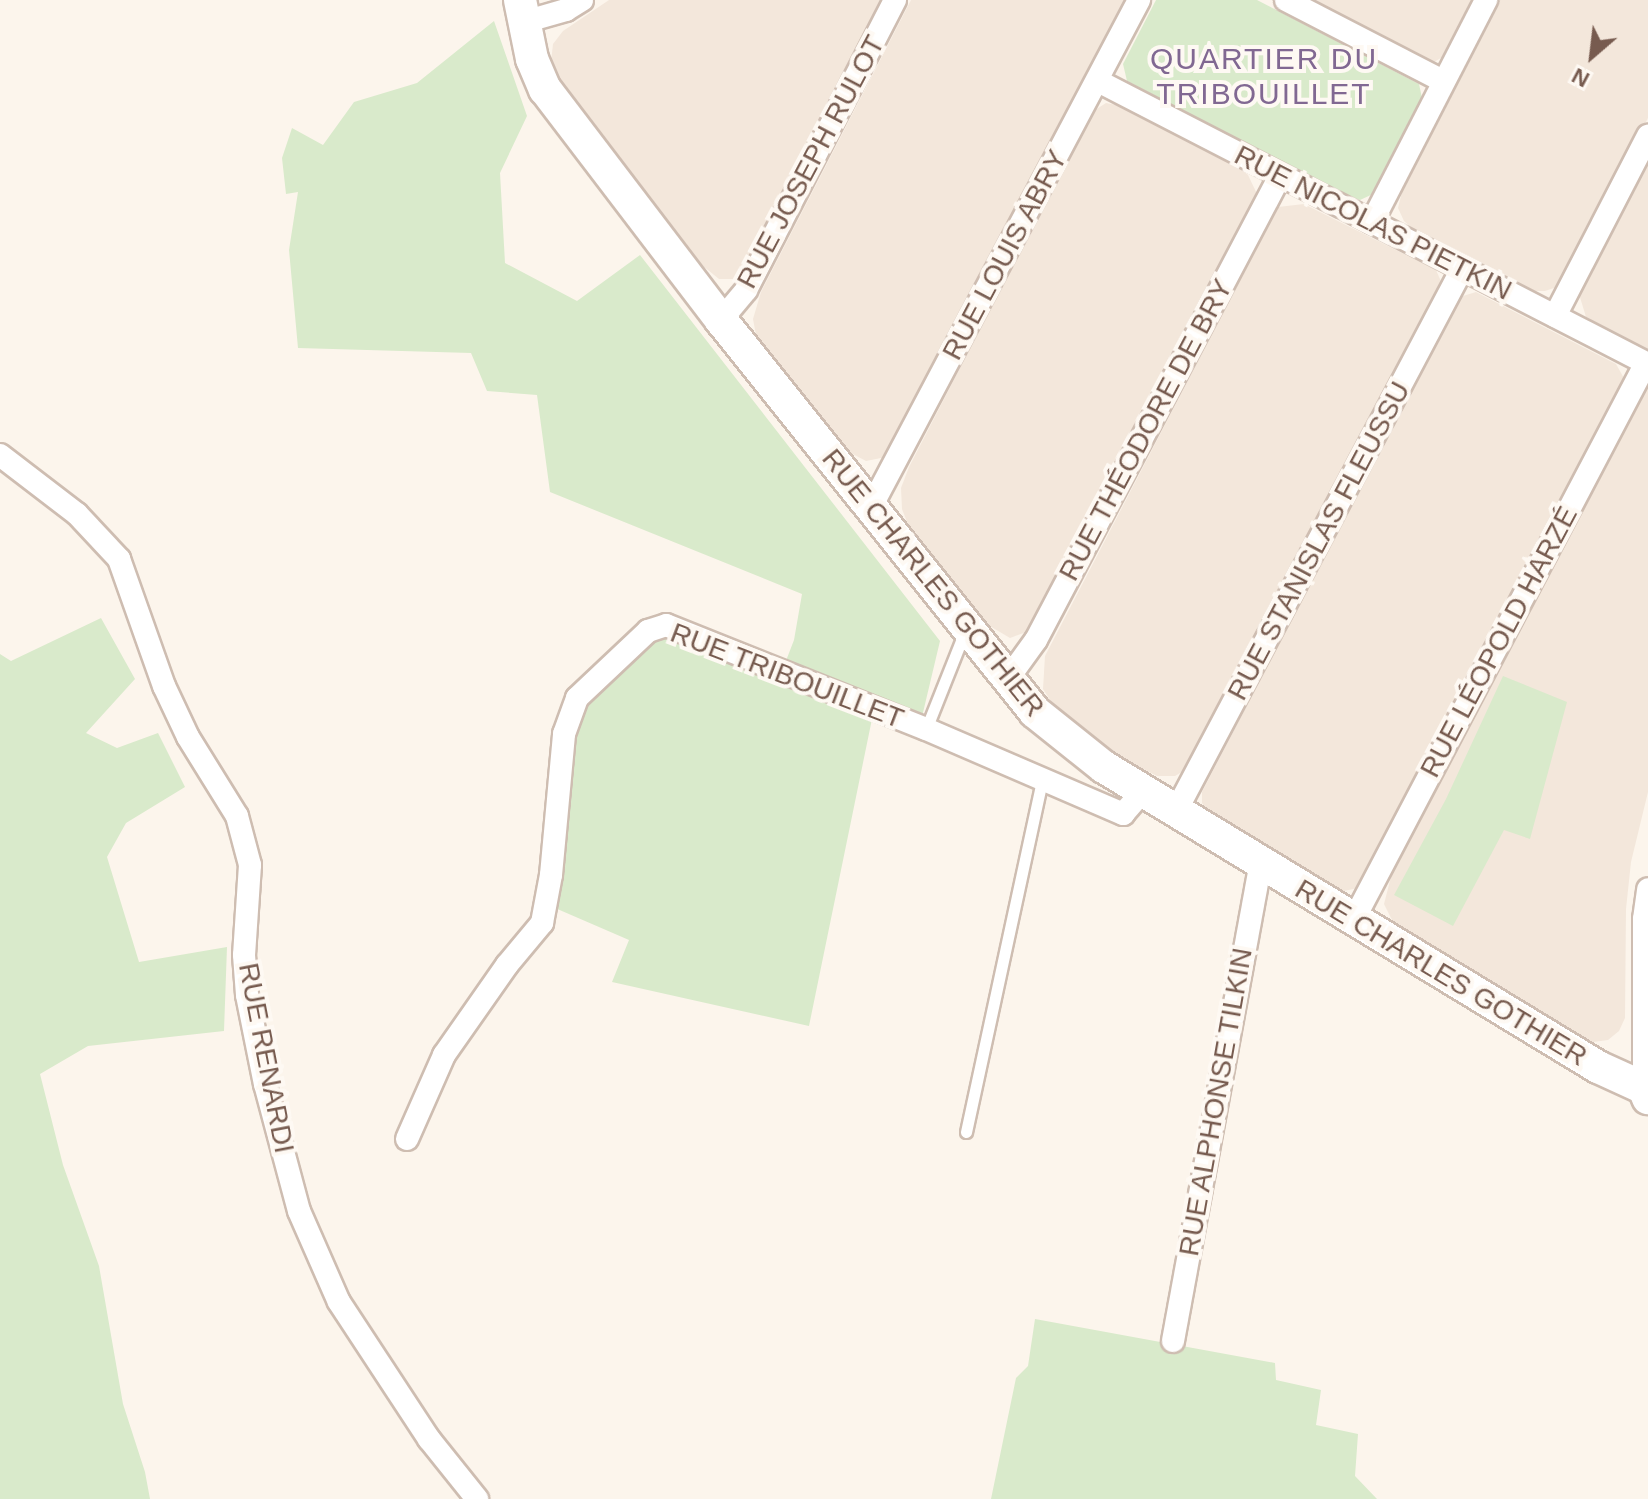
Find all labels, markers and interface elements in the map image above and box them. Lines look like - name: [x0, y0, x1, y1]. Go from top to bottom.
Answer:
- north arrow: [1552, 16, 1632, 96]
- street label: RUE JOSEPH RULOT: [730, 30, 892, 294]
- district label: QUARTIER DU TRIBOUILLET: [1150, 41, 1378, 112]
- text: N: [1568, 63, 1593, 92]
- street label: RUE NICOLAS PIETKIN: [1229, 138, 1517, 308]
- street label: RUE LOUIS ABRY: [935, 144, 1075, 366]
- street label: RUE THÉODORE DE BRY: [1052, 273, 1240, 587]
- street label: RUE STANISLAS FLEUSSU: [1221, 376, 1417, 706]
- street label: RUE CHARLES GOTHIER: [815, 442, 1051, 724]
- street label: RUE LÉOPOLD HARZÉ: [1413, 501, 1585, 783]
- street label: RUE TRIBOUILLET: [666, 616, 908, 736]
- street label: RUE CHARLES GOTHIER: [1289, 872, 1593, 1074]
- street label: RUE ALPHONSE TILKIN: [1172, 944, 1260, 1260]
- street label: RUE RENARDI: [231, 960, 301, 1156]

